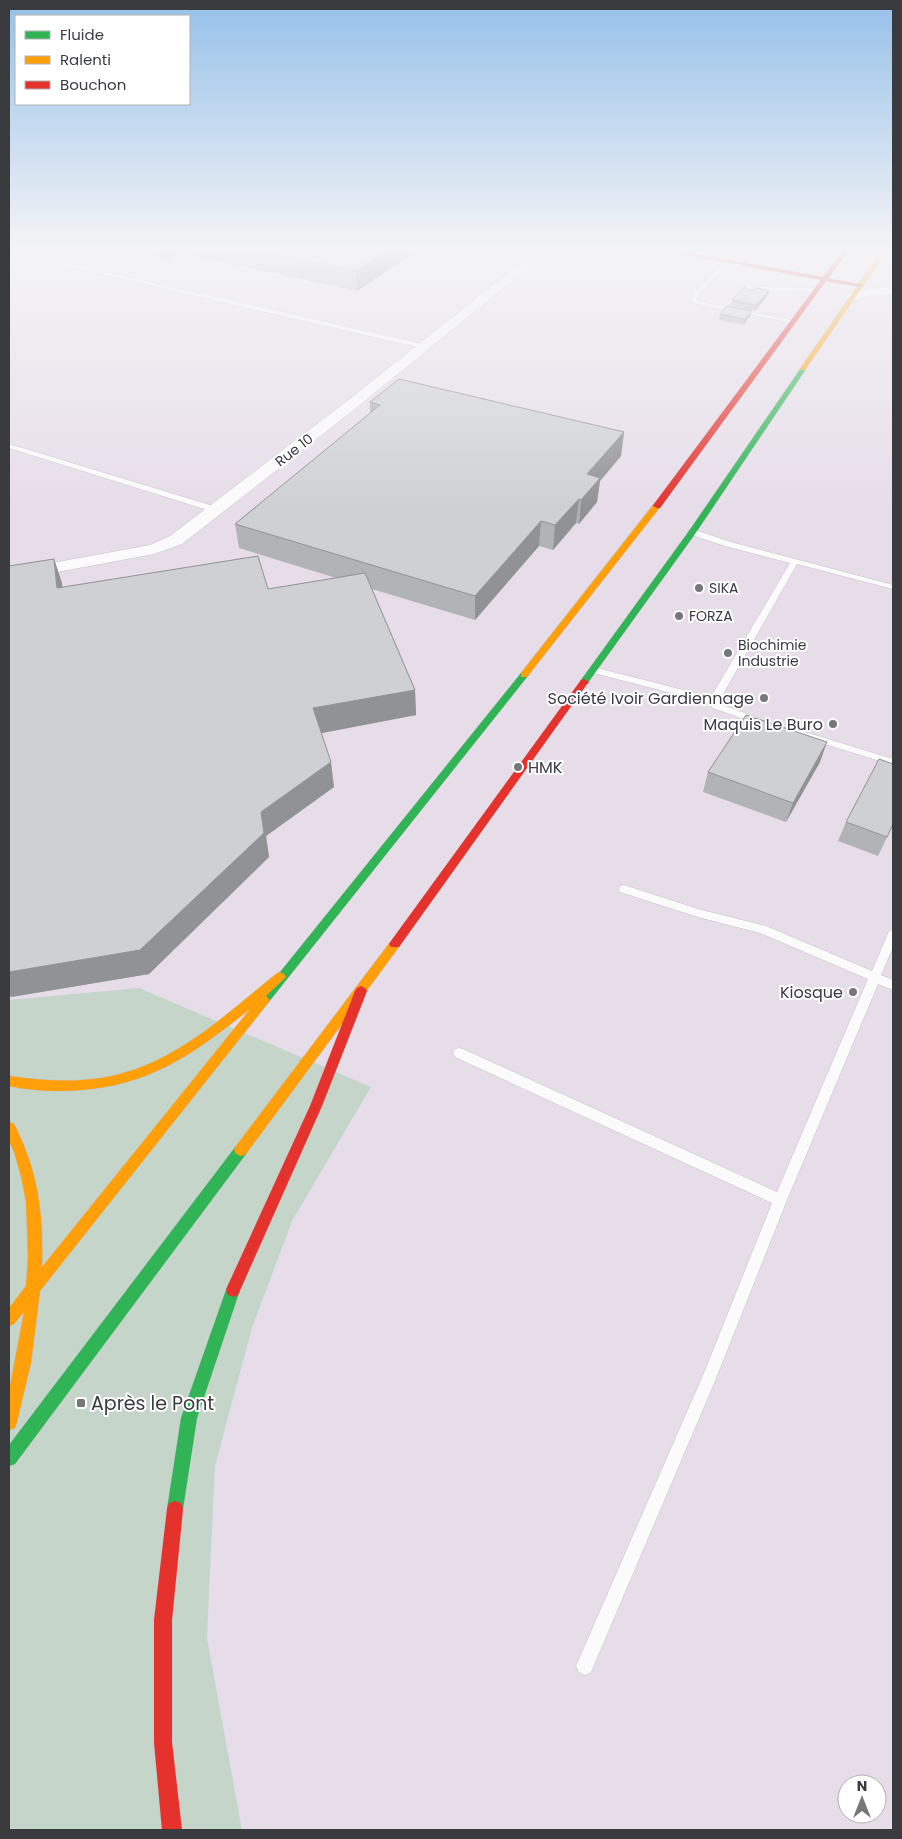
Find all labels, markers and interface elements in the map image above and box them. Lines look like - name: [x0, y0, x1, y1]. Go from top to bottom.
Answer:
- legend: [15, 15, 190, 105]
- text: Fluide: [60, 24, 104, 45]
- text: Ralenti: [60, 49, 111, 70]
- text: Bouchon: [60, 74, 126, 95]
- street label: Rue 10: [271, 429, 317, 471]
- place label: SIKA: [709, 578, 738, 598]
- marker: SIKA: [693, 582, 705, 594]
- place label: FORZA: [689, 606, 733, 626]
- marker: FORZA: [673, 610, 685, 622]
- place label: Biochimie Industrie: [738, 635, 807, 671]
- marker: Biochimie Industrie: [722, 647, 734, 659]
- place label: Société Ivoir Gardiennage: [548, 687, 754, 710]
- marker: Société Ivoir Gardiennage: [758, 692, 770, 704]
- place label: Maquis Le Buro: [703, 713, 823, 736]
- marker: Maquis Le Buro: [827, 718, 839, 730]
- place label: HMK: [528, 756, 563, 779]
- marker: HMK: [512, 761, 524, 773]
- place label: Kiosque: [780, 981, 843, 1004]
- marker: Kiosque: [847, 986, 859, 998]
- place label: Après le Pont: [91, 1390, 214, 1417]
- marker: Après le Pont: [75, 1397, 87, 1409]
- north arrow: [837, 1774, 887, 1824]
- text: N: [857, 1776, 867, 1796]

